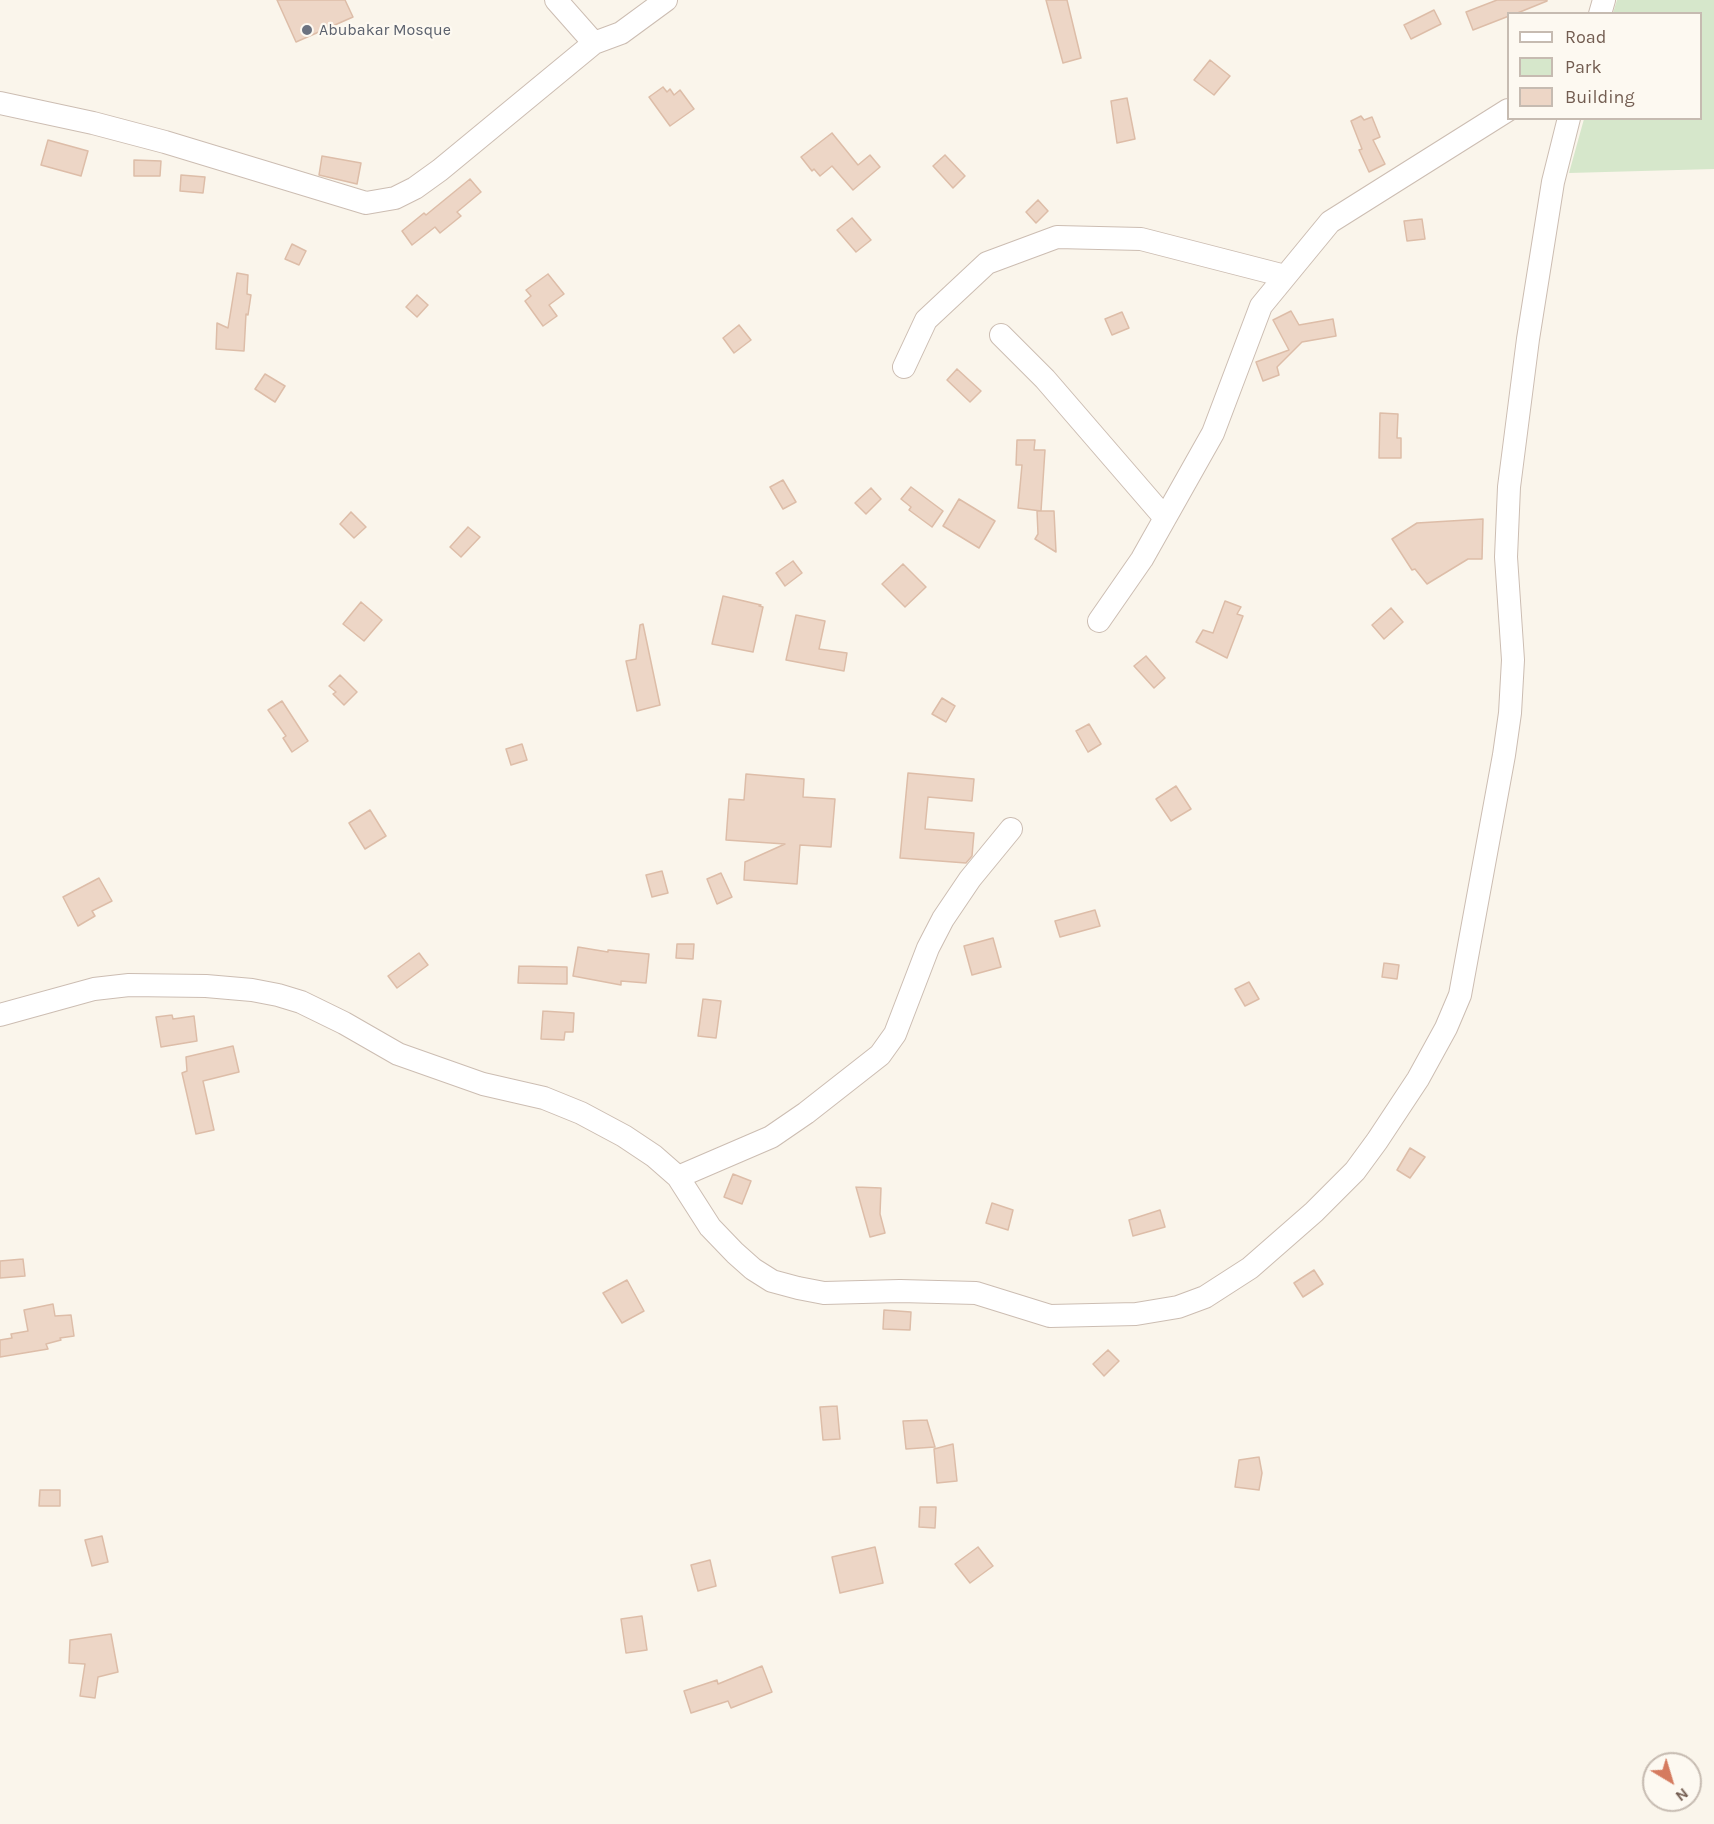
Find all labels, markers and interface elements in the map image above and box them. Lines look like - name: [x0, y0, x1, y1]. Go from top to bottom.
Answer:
- legend: [1507, 12, 1702, 120]
- place label: Abubakar Mosque: [319, 20, 451, 40]
- marker: Abubakar Mosque: [300, 23, 314, 37]
- text: Road: [1565, 26, 1606, 48]
- text: Park: [1565, 56, 1602, 78]
- text: Building: [1565, 86, 1635, 108]
- north arrow: [1642, 1752, 1702, 1812]
- text: N: [1672, 1784, 1693, 1806]

